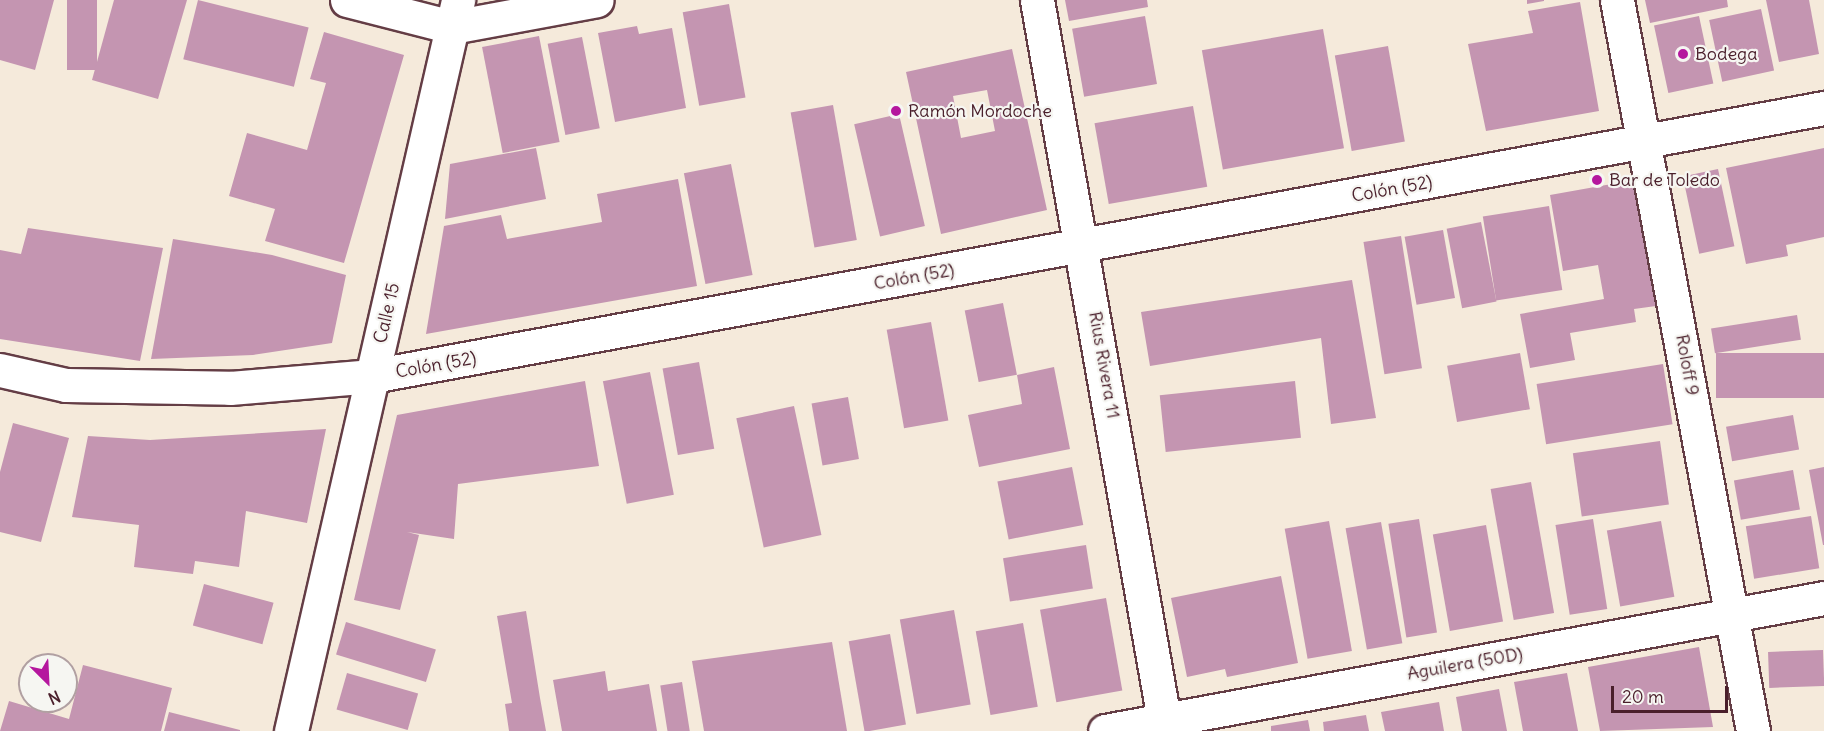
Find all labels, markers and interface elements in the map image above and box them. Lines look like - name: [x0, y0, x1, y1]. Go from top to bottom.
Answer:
- place label: Bodega: [1695, 43, 1757, 65]
- marker: Bodega: [1676, 47, 1690, 61]
- place label: Ramón Mordoche: [908, 100, 1052, 122]
- marker: Ramón Mordoche: [889, 104, 903, 118]
- place label: Bar de Toledo: [1609, 169, 1720, 191]
- street label: Colón (52): [1350, 171, 1434, 207]
- marker: Bar de Toledo: [1590, 173, 1604, 187]
- street label: Colón (52): [872, 259, 956, 295]
- street label: Calle 15: [370, 281, 404, 345]
- street label: Rius Rivera 11: [1084, 310, 1124, 420]
- street label: Roloff 9: [1671, 333, 1703, 397]
- street label: Colón (52): [394, 347, 478, 383]
- street label: Aguilera (50D): [1405, 643, 1525, 685]
- north arrow: [18, 653, 78, 713]
- scale bar: [1614, 674, 1731, 712]
- text: 20 m: [1622, 685, 1664, 708]
- text: N: [45, 686, 64, 709]

